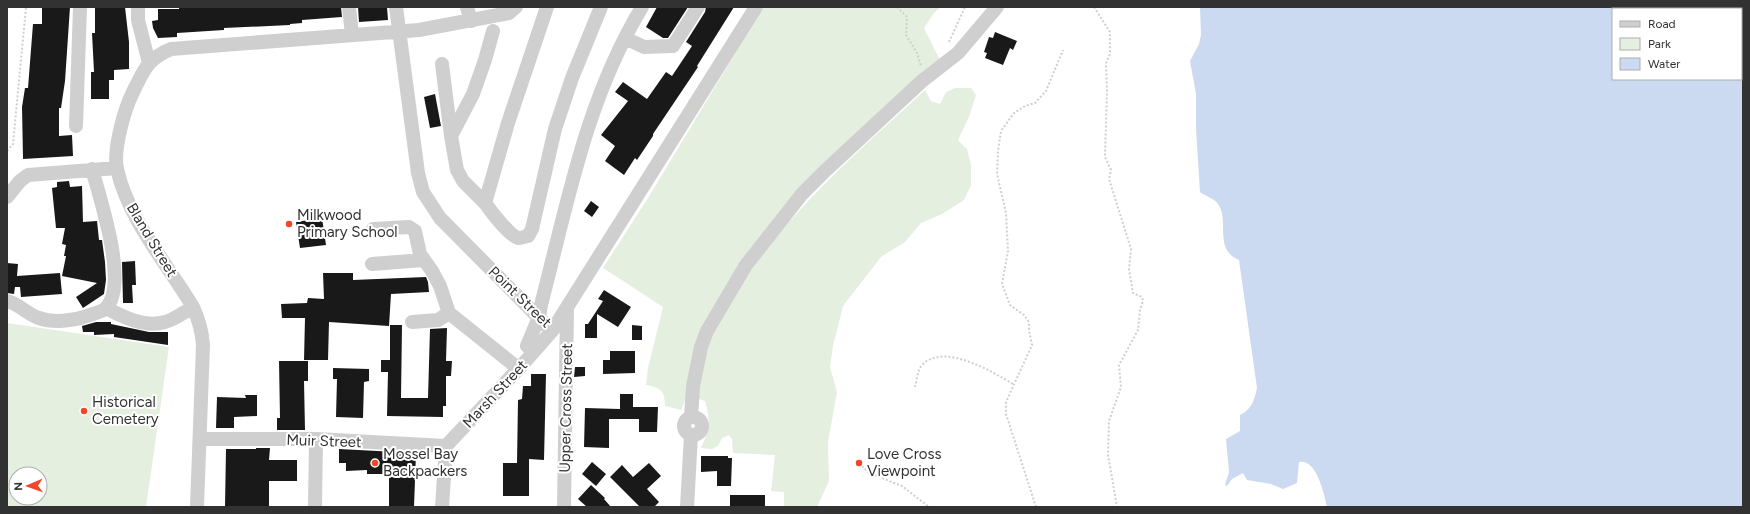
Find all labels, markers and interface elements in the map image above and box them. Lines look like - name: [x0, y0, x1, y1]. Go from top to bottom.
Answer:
- legend: [1612, 8, 1742, 80]
- text: Road: [1648, 17, 1676, 31]
- text: Park: [1648, 37, 1671, 51]
- text: Water: [1648, 57, 1680, 71]
- street label: Bland Street: [123, 200, 181, 280]
- place label: Milkwood Primary School: [297, 206, 398, 241]
- marker: Milkwood Primary School: [284, 219, 294, 229]
- street label: Point Street: [485, 263, 555, 332]
- street label: Upper Cross Street: [556, 343, 576, 473]
- street label: Marsh Street: [459, 356, 531, 432]
- place label: Historical Cemetery: [92, 393, 159, 428]
- marker: Historical Cemetery: [79, 406, 89, 416]
- street label: Muir Street: [286, 431, 362, 451]
- place label: Mossel Bay Backpackers: [383, 445, 467, 480]
- place label: Love Cross Viewpoint: [867, 445, 941, 480]
- marker: Mossel Bay Backpackers: [370, 458, 380, 468]
- marker: Love Cross Viewpoint: [854, 458, 864, 468]
- north arrow: [8, 466, 48, 506]
- text: N: [12, 482, 25, 491]

